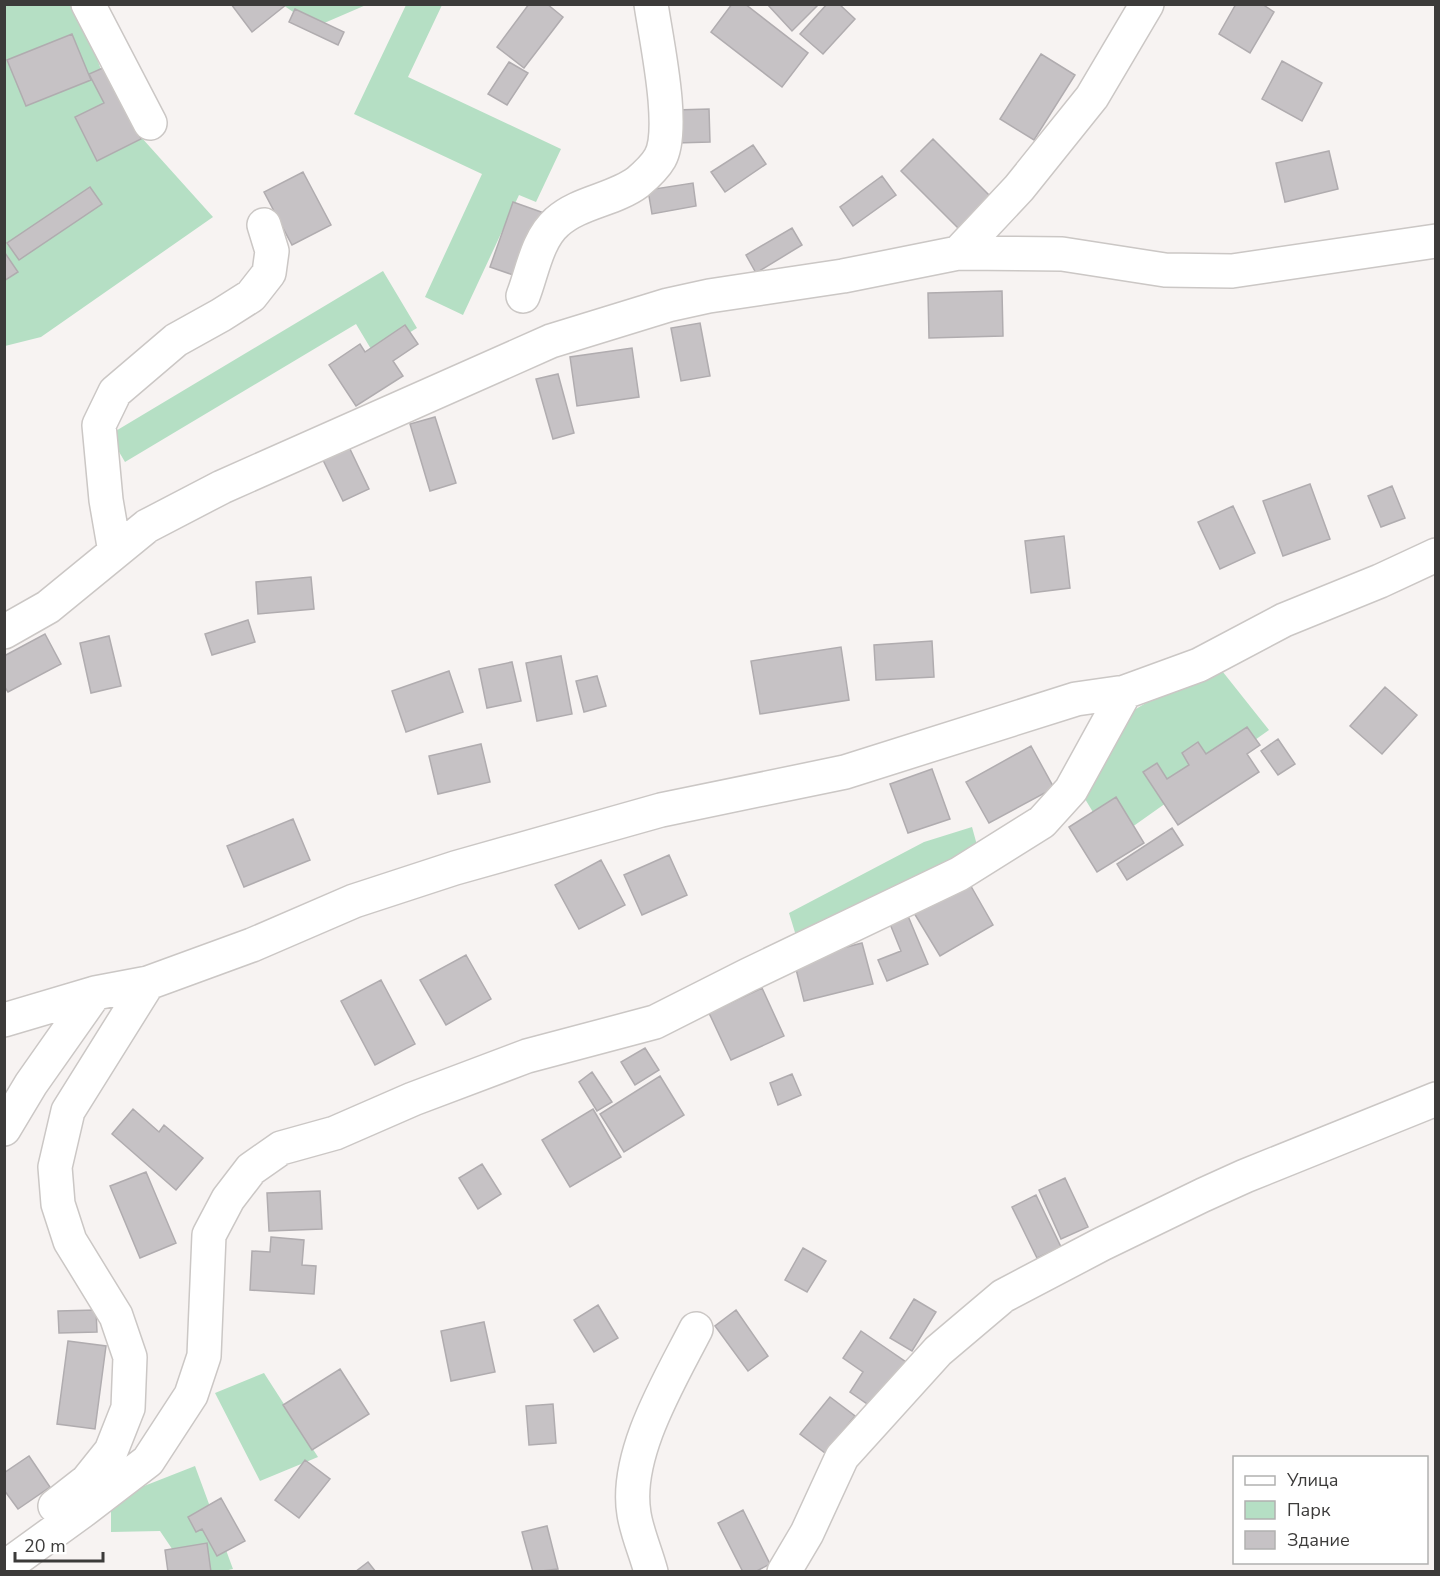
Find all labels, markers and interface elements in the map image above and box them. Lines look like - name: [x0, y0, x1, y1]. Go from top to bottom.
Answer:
- legend: [1233, 1456, 1428, 1564]
- text: Улица: [1286, 1468, 1338, 1492]
- text: Парк: [1287, 1498, 1331, 1522]
- scale bar: [15, 1525, 104, 1563]
- text: Здание: [1287, 1528, 1350, 1552]
- text: 20 m: [24, 1534, 66, 1558]

